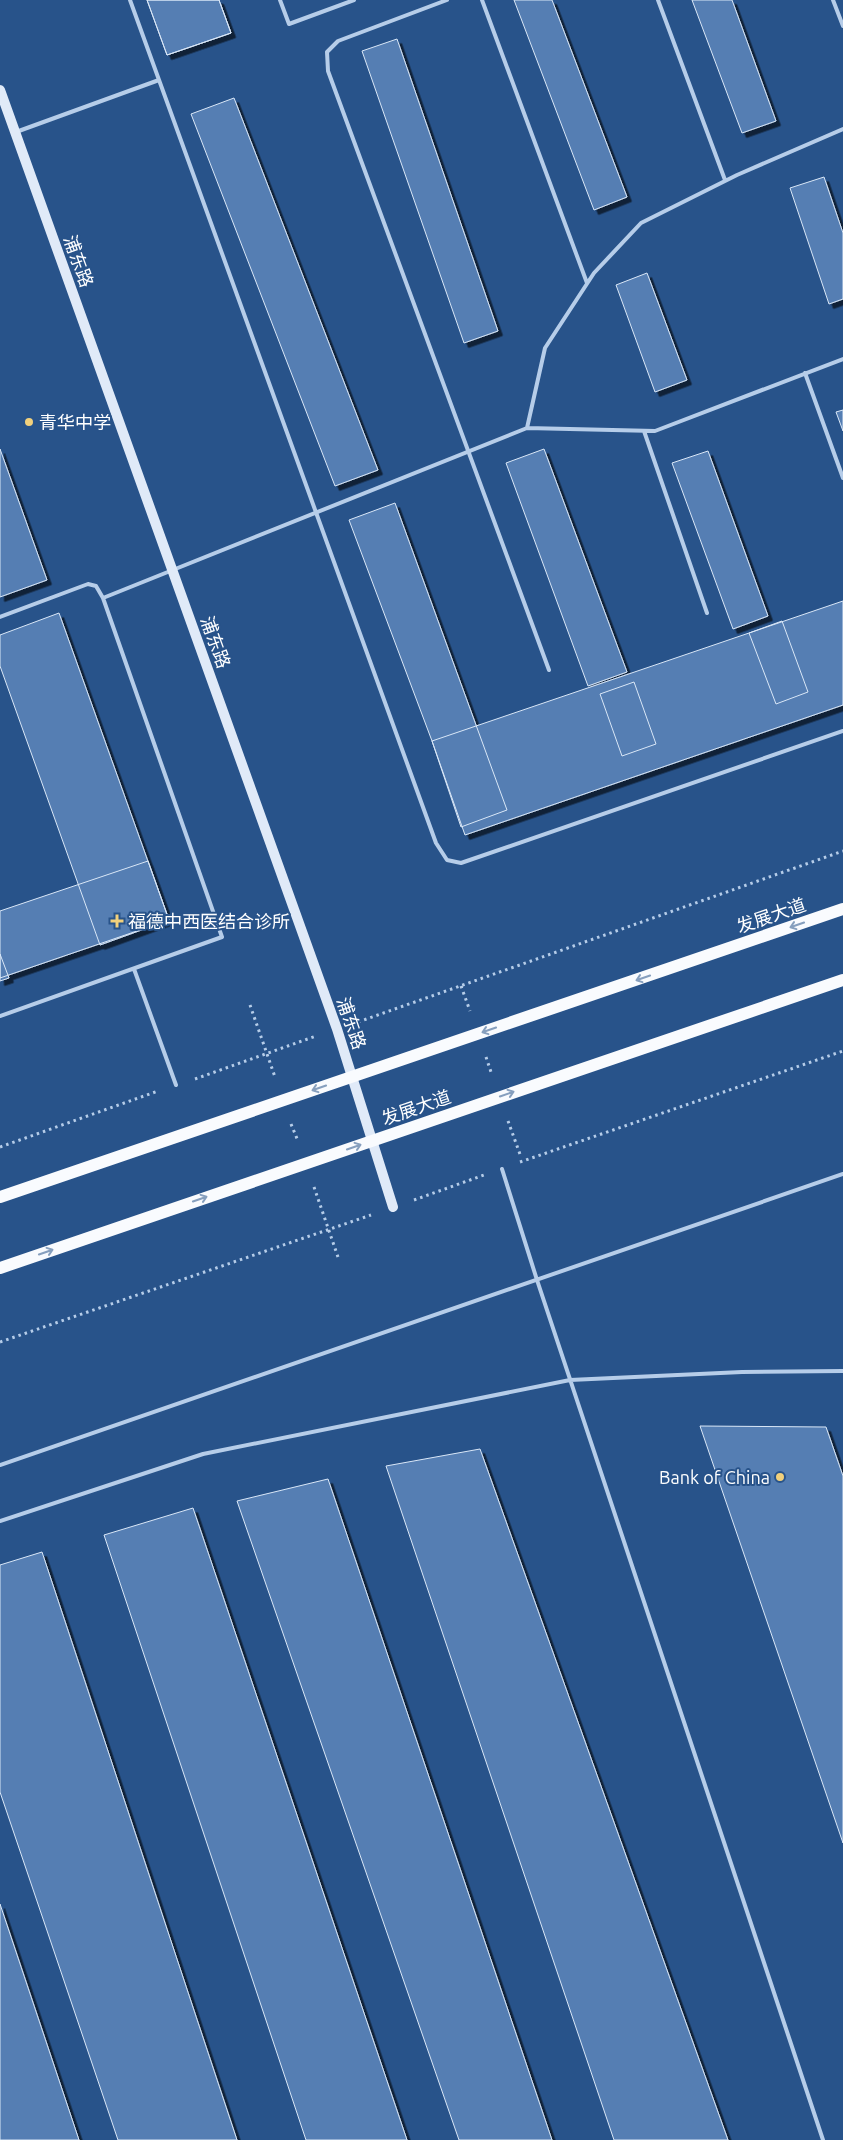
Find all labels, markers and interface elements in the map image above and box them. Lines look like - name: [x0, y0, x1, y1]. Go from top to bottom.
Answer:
- street label: 浦东路: [60, 232, 98, 290]
- place label: 青华中学: [39, 412, 111, 432]
- marker: 青华中学: [23, 416, 35, 428]
- street label: 浦东路: [197, 613, 235, 671]
- street label: 发展大道: [734, 894, 808, 936]
- place label: 福德中西医结合诊所: [128, 911, 290, 931]
- marker: 福德中西医结合诊所: [110, 914, 124, 928]
- one-way arrow: [790, 921, 805, 930]
- one-way arrow: [635, 973, 651, 983]
- street label: 浦东路: [334, 994, 370, 1052]
- one-way arrow: [482, 1026, 498, 1035]
- one-way arrow: [311, 1084, 327, 1094]
- street label: 发展大道: [379, 1086, 453, 1128]
- one-way arrow: [499, 1089, 515, 1098]
- one-way arrow: [345, 1141, 361, 1151]
- one-way arrow: [192, 1194, 207, 1203]
- one-way arrow: [38, 1247, 53, 1256]
- place label: Bank of China: [659, 1467, 770, 1487]
- marker: Bank of China: [774, 1471, 786, 1483]

